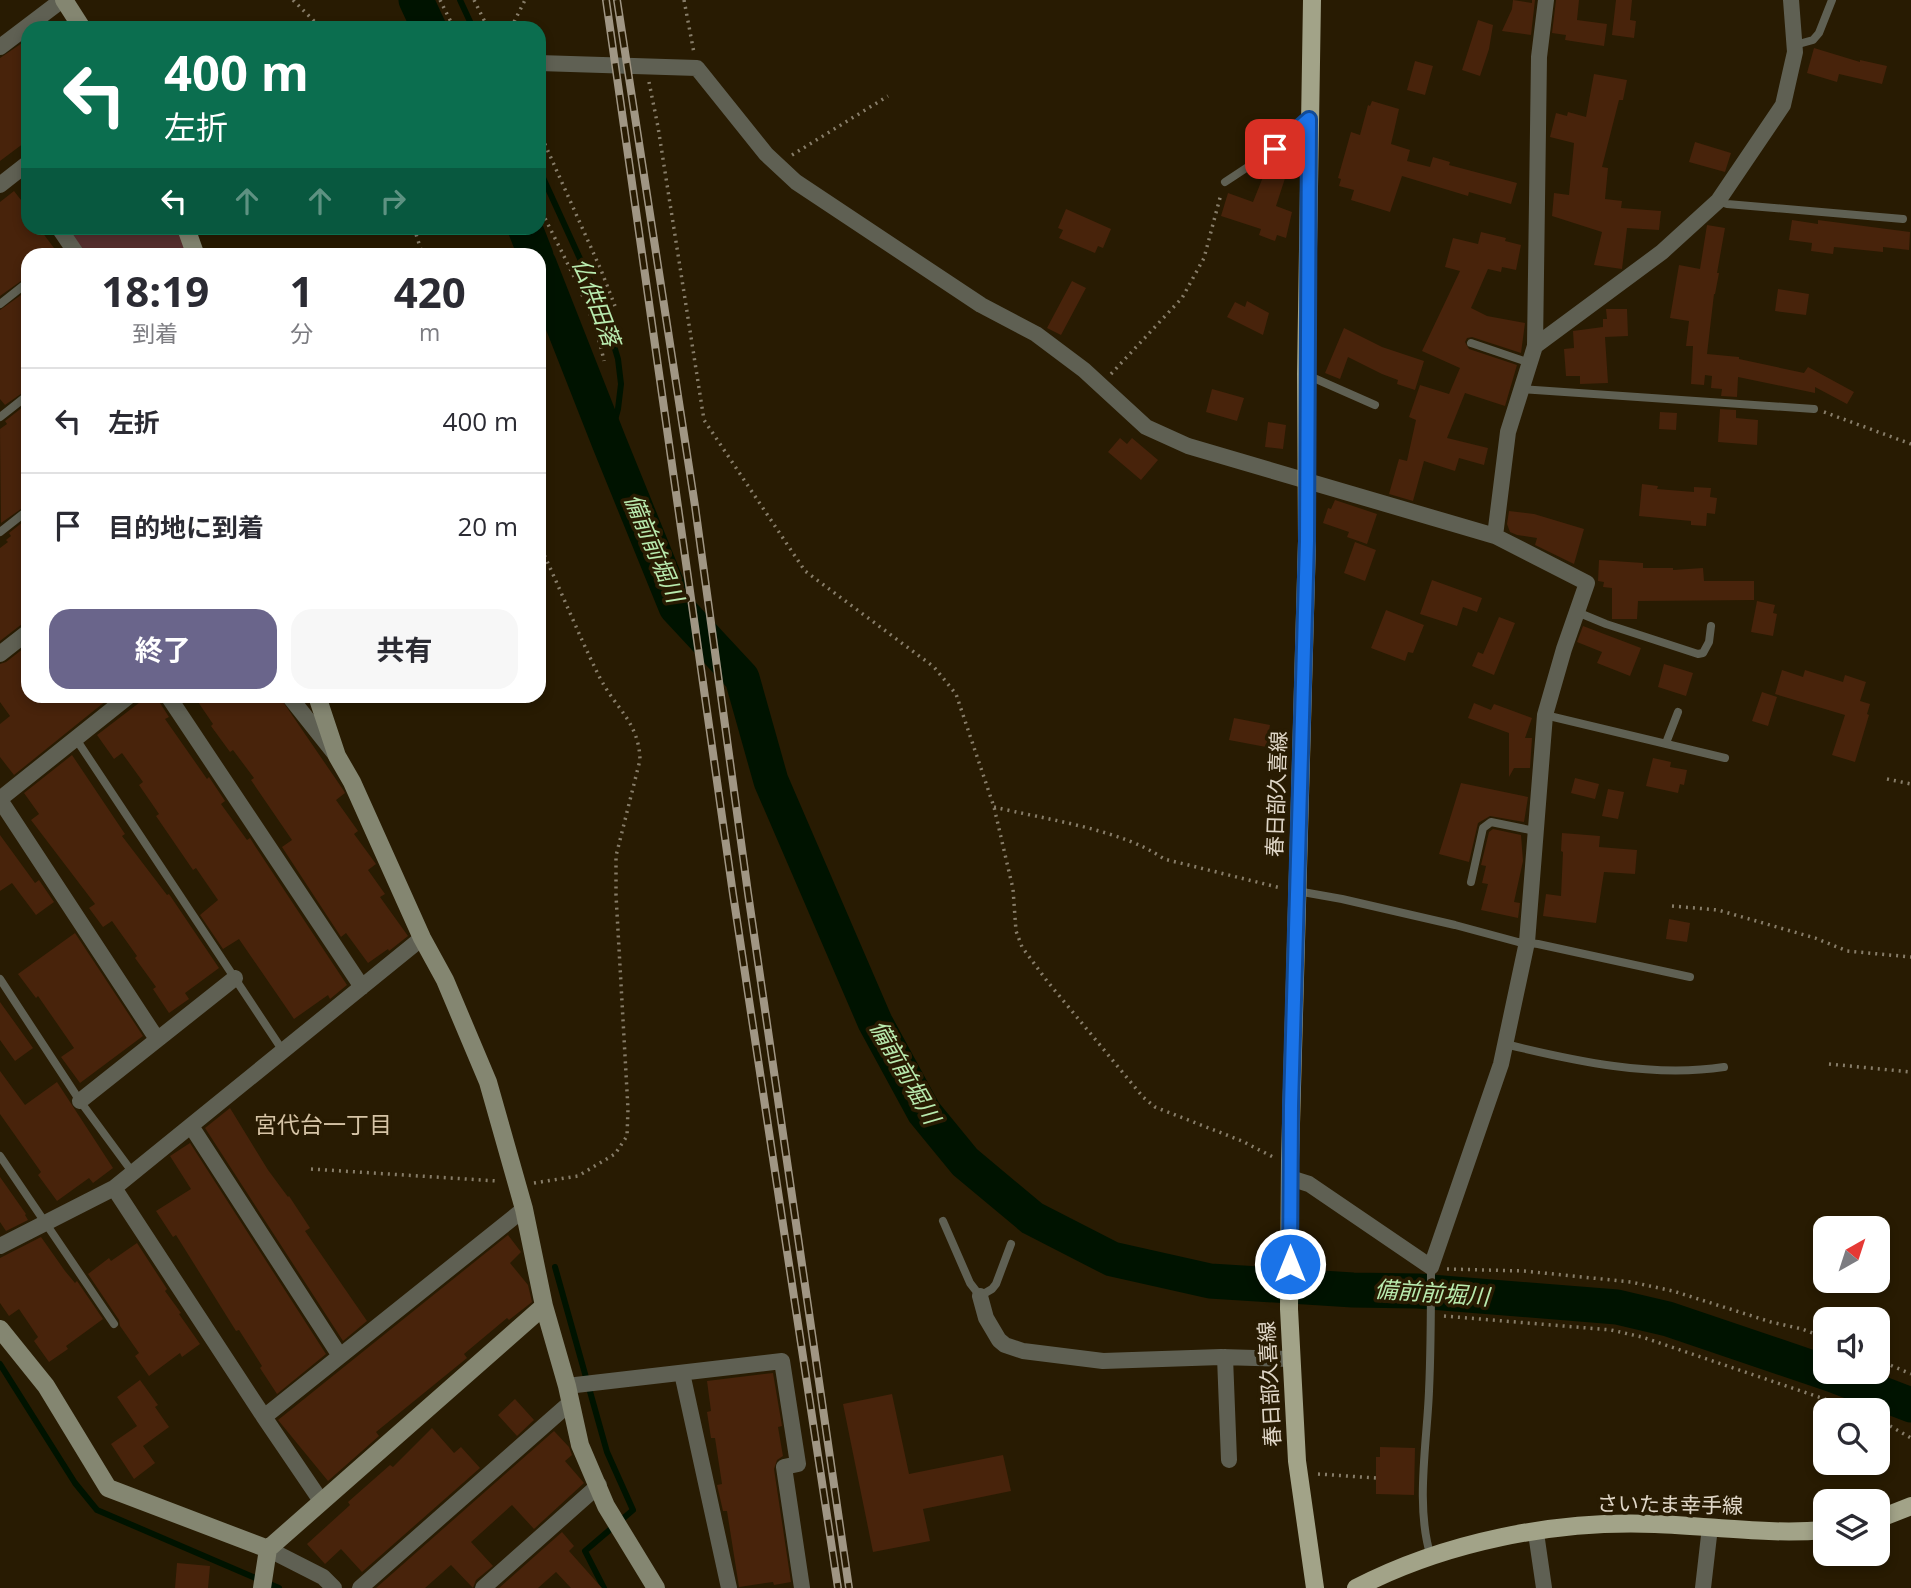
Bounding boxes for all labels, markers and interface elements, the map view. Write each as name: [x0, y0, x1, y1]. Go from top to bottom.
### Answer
text: 400 m: [164, 39, 309, 105]
icon: left: [49, 49, 140, 140]
text: 左折: [164, 105, 228, 148]
pin: [1245, 119, 1305, 179]
icon: arrive: [1256, 130, 1294, 168]
icon: left: [155, 182, 193, 220]
icon: ahead: [228, 182, 266, 220]
icon: ahead: [301, 182, 339, 220]
icon: right: [374, 182, 412, 220]
water label: 仏供田落: [566, 253, 630, 354]
text: 18:19: [101, 262, 209, 319]
text: 1: [289, 262, 314, 319]
text: 420: [394, 263, 466, 320]
text: m: [419, 316, 440, 348]
text: 到着: [132, 317, 178, 349]
text: 分: [290, 317, 313, 349]
icon: left: [49, 402, 87, 440]
text: 400 m: [443, 403, 518, 439]
text: 左折: [108, 404, 160, 440]
water label: 備前前堀川: [618, 488, 693, 610]
icon: arrive: [49, 507, 87, 545]
text: 20 m: [457, 508, 518, 544]
text: 目的地に到着: [108, 509, 264, 545]
button: 終了: [49, 609, 277, 689]
button: 共有: [291, 609, 518, 689]
street label: 春日部久喜線: [1260, 731, 1292, 857]
water label: 備前前堀川: [863, 1014, 950, 1132]
district label: 宮代台一丁目: [254, 1108, 392, 1140]
north arrow: [1813, 1216, 1890, 1293]
map controls: [1813, 1216, 1890, 1566]
position arrow: [1253, 1227, 1327, 1301]
water label: 備前前堀川: [1374, 1272, 1494, 1312]
button: sound: [1813, 1307, 1890, 1384]
street label: 春日部久喜線: [1252, 1320, 1286, 1448]
button: search: [1813, 1398, 1890, 1475]
street label: さいたま幸手線: [1597, 1489, 1743, 1519]
button: layers: [1813, 1489, 1890, 1566]

